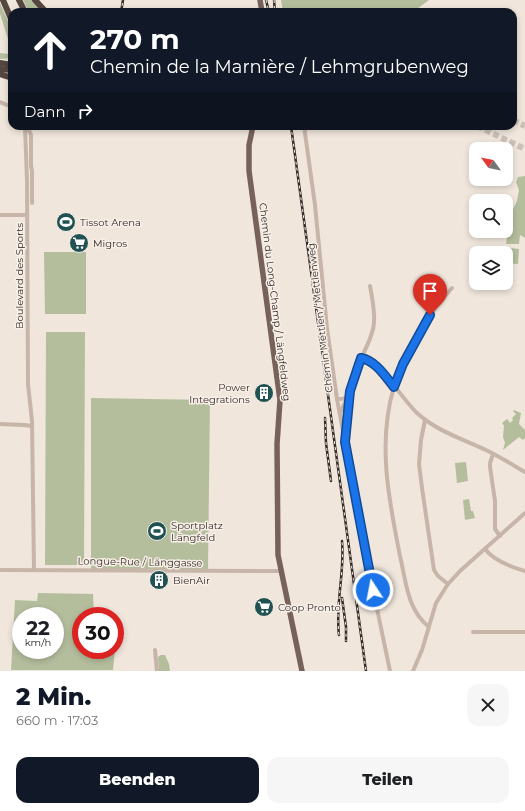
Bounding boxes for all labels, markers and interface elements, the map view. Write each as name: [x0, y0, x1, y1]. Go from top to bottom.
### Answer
text: 270 m: [90, 22, 180, 56]
icon: ahead: [24, 24, 76, 76]
text: Chemin de la Marnière / Lehmgrubenweg: [90, 56, 469, 78]
icon: right: [74, 100, 96, 122]
text: Dann: [24, 102, 66, 121]
north arrow: [469, 142, 513, 186]
map controls: [469, 142, 513, 290]
button: search: [469, 194, 513, 238]
street label: Chemin du Long-Champ / Längfeldweg: [256, 202, 294, 402]
sports icon: Tissot Arena: [55, 211, 77, 233]
place label: Tissot Arena: [80, 216, 141, 229]
street label: Boulevard des Sports: [13, 223, 26, 329]
supermarket icon: Migros: [68, 232, 90, 254]
place label: Migros: [93, 237, 127, 250]
street label: Chemin Mettlen / Mettlenweg: [304, 242, 336, 394]
button: layers: [469, 246, 513, 290]
pin: [413, 274, 447, 315]
icon: arrive: [419, 280, 441, 302]
place label: Power Integrations: [189, 381, 250, 406]
building icon: Power Integrations: [253, 382, 275, 404]
place label: Sportplatz Längfeld: [171, 519, 223, 544]
sports icon: Sportplatz Längfeld: [146, 520, 168, 542]
street label: Longue-Rue / Länggasse: [77, 554, 203, 570]
building icon: BienAir: [148, 569, 170, 591]
position arrow: [352, 569, 394, 611]
place label: BienAir: [173, 574, 210, 587]
supermarket icon: Coop Pronto: [253, 596, 275, 618]
place label: Coop Pronto: [278, 601, 341, 614]
speed limit sign: 30: [72, 607, 124, 659]
text: 22: [26, 616, 50, 640]
text: km/h: [25, 636, 51, 649]
text: 2 Min.: [16, 682, 91, 711]
button: close: [467, 684, 509, 726]
text: 660 m · 17:03: [16, 712, 98, 728]
button: Beenden: [16, 757, 259, 803]
button: Teilen: [267, 757, 509, 803]

